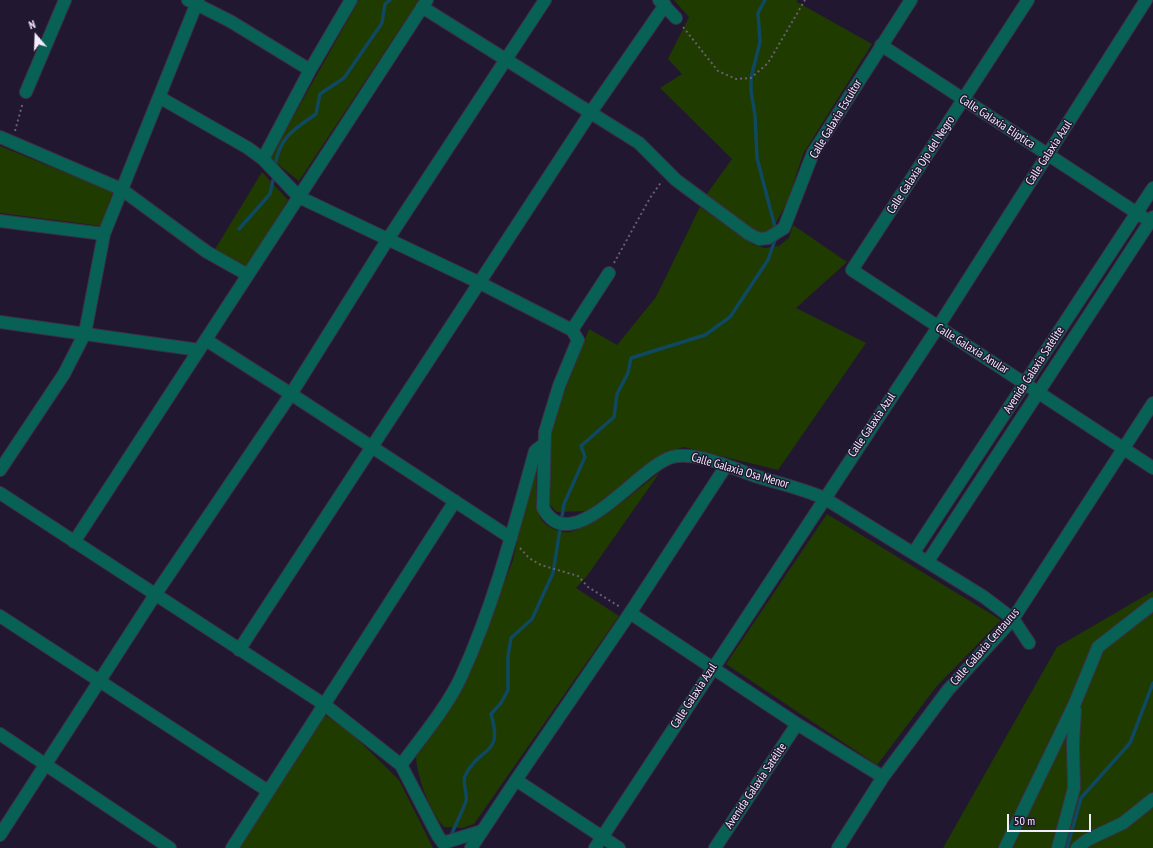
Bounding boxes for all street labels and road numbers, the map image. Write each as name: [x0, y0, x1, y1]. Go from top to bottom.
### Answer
street label: Calle Galaxia Escultor: [807, 77, 865, 161]
street label: Calle Galaxia Elíptica: [957, 92, 1037, 152]
street label: Calle Galaxia Ojo del Negro: [884, 113, 958, 217]
street label: Calle Galaxia Azul: [1023, 118, 1075, 188]
street label: Calle Galaxia Anular: [933, 321, 1011, 377]
street label: Avenida Galaxia Satélite: [1001, 324, 1067, 416]
street label: Calle Galaxia Azul: [845, 390, 899, 460]
street label: Calle Galaxia Osa Menor: [690, 450, 790, 492]
street label: Calle Galaxia Centaurus: [948, 605, 1022, 689]
street label: Calle Galaxia Azul: [668, 661, 720, 731]
street label: Avenida Galaxia Satélite: [722, 740, 790, 832]

